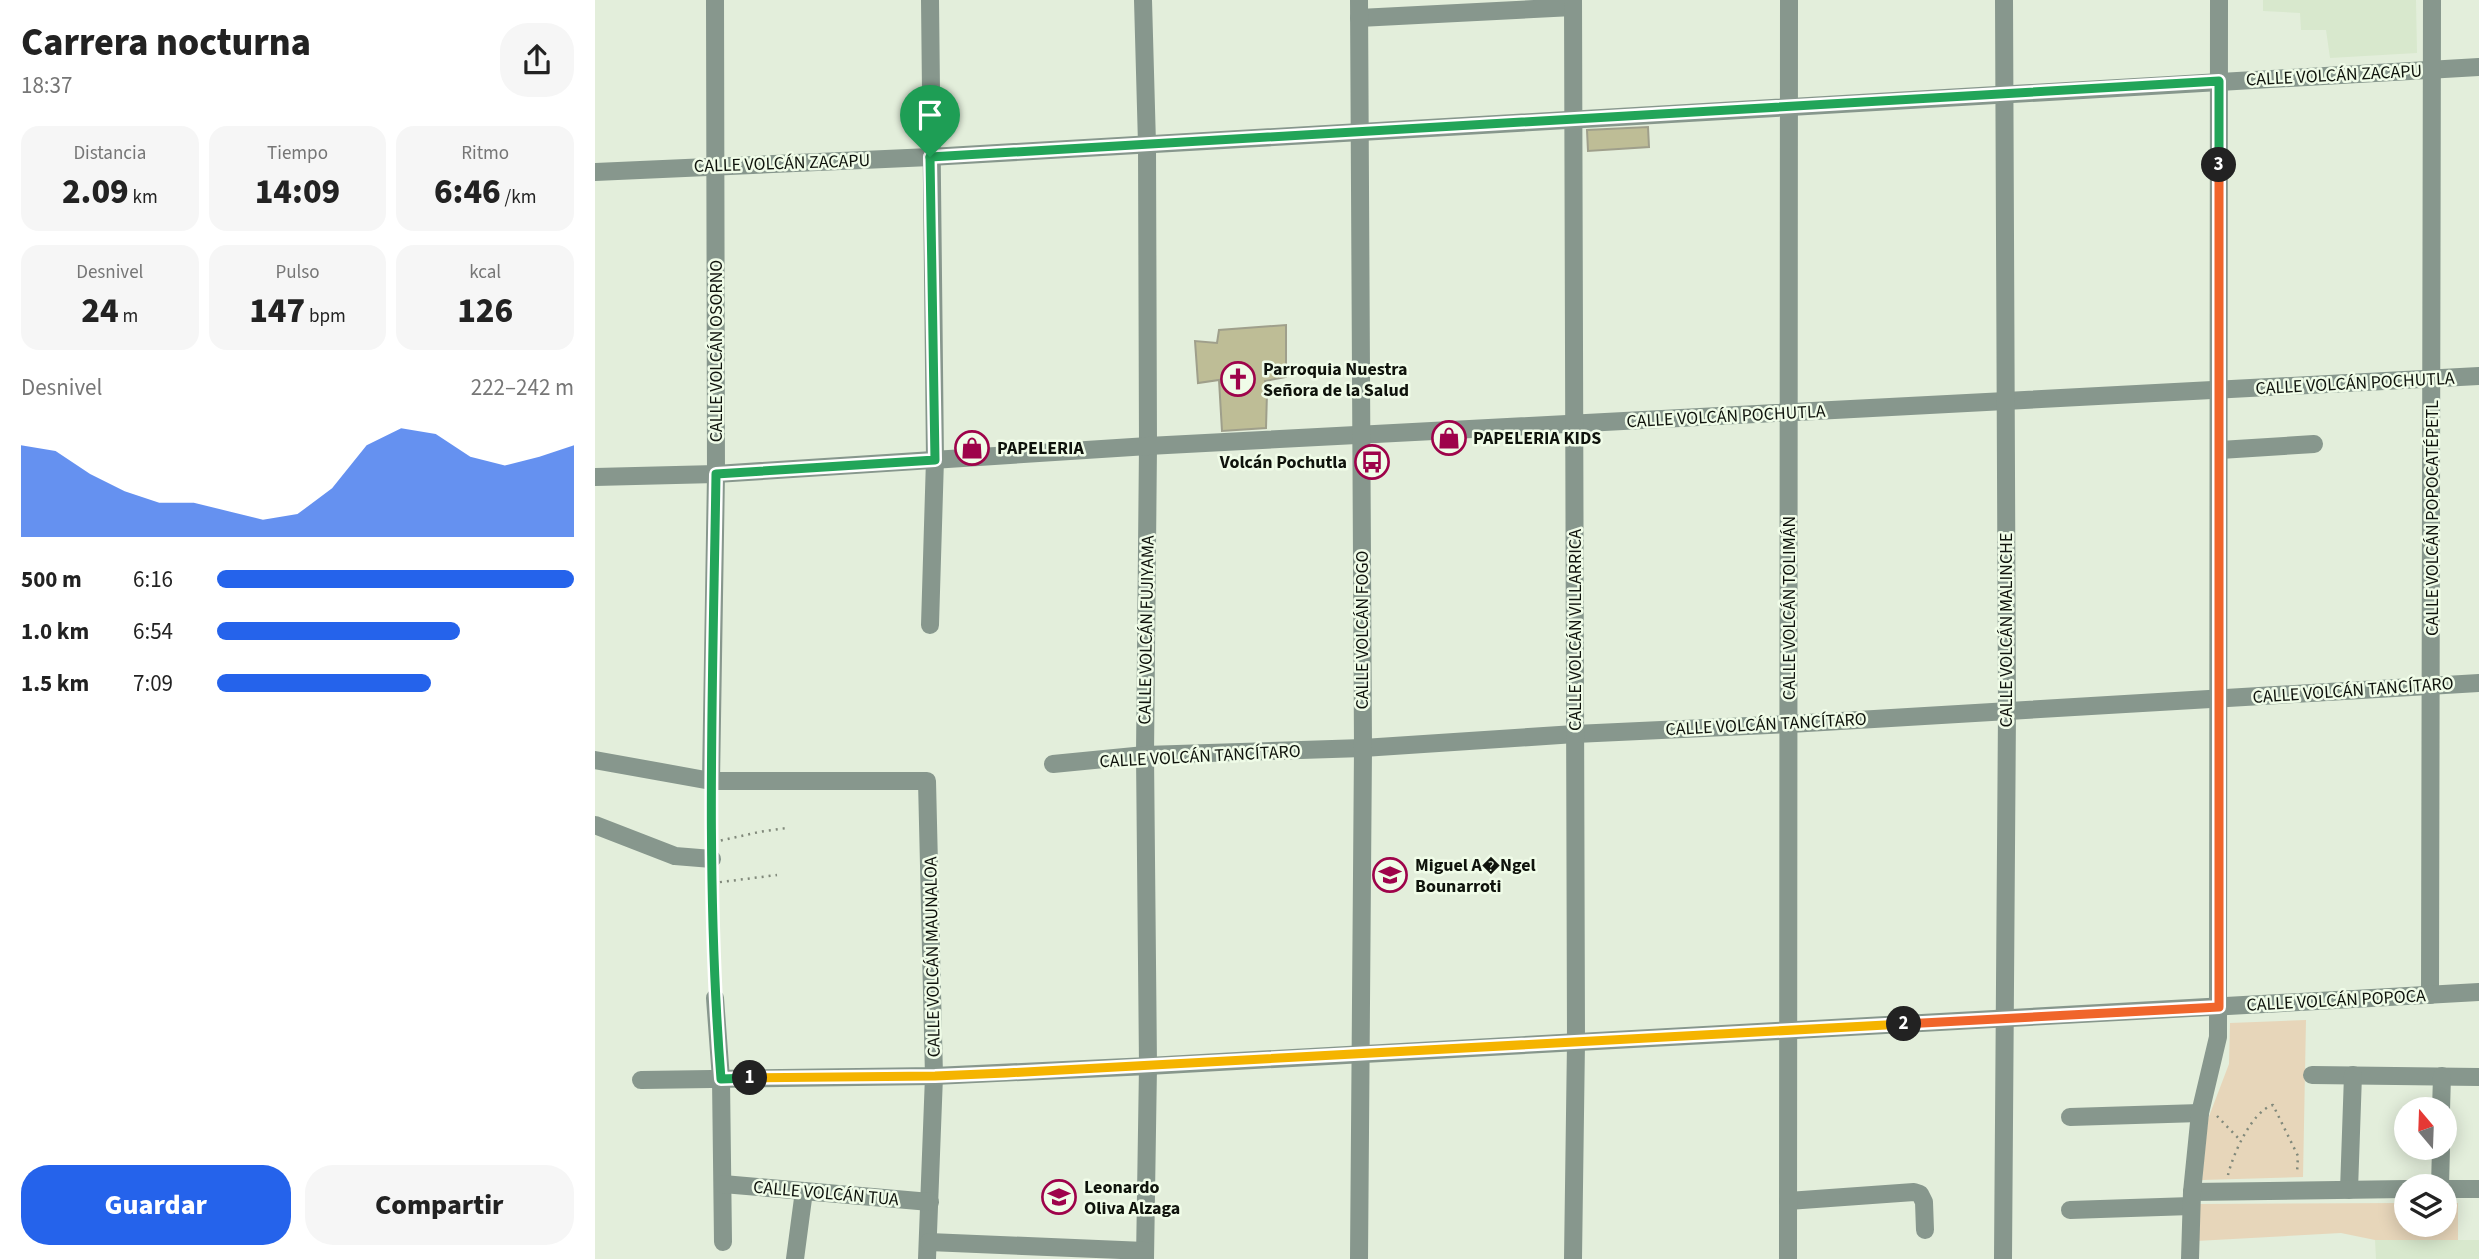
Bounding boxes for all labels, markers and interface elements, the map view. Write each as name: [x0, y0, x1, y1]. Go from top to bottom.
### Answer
text: Carrera nocturna: [21, 16, 311, 70]
button: share: [500, 23, 574, 97]
street label: CALLE VOLCÁN ZACAPU: [2245, 58, 2423, 93]
text: 18:37: [21, 69, 72, 102]
pin: [900, 85, 960, 157]
icon: arrive: [911, 96, 949, 134]
text: Distancia: [73, 140, 146, 167]
text: Tiempo: [267, 140, 328, 167]
text: Ritmo: [461, 140, 509, 167]
street label: CALLE VOLCÁN ZACAPU: [693, 148, 871, 179]
pin: 3: [2201, 148, 2237, 182]
text: 3: [2213, 151, 2224, 178]
text: 2.09: [62, 167, 129, 217]
text: 14:09: [255, 167, 340, 217]
text: 6:46: [434, 167, 501, 217]
text: km: [129, 184, 158, 211]
text: /km: [501, 184, 536, 211]
text: Desnivel: [76, 259, 143, 286]
text: Pulso: [275, 259, 320, 286]
text: kcal: [469, 259, 501, 286]
street label: CALLE VOLCÁN OSORNO: [704, 260, 729, 442]
text: 24: [81, 286, 119, 336]
text: 147: [249, 286, 305, 336]
text: 126: [457, 286, 513, 336]
text: m: [119, 303, 138, 330]
text: bpm: [305, 303, 346, 330]
place label: Parroquia Nuestra Señora de la Salud: [1263, 357, 1409, 403]
church icon: Parroquia Nuestra Señora de la Salud: [1219, 360, 1257, 398]
street label: CALLE VOLCÁN POCHUTLA: [2255, 366, 2455, 401]
text: Desnivel: [21, 371, 102, 404]
text: 222–242 m: [471, 371, 574, 404]
street label: CALLE VOLCÁN POCHUTLA: [1626, 399, 1826, 434]
street label: CALLE VOLCÁN POPOCATÉPETL: [2420, 400, 2445, 636]
shop icon: PAPELERIA KIDS: [1430, 419, 1468, 457]
place label: PAPELERIA KIDS: [1473, 426, 1601, 451]
shop icon: PAPELERIA: [953, 429, 991, 467]
place label: PAPELERIA: [997, 436, 1085, 461]
bus stop icon: Volcán Pochutla: [1353, 443, 1391, 481]
place label: Volcán Pochutla: [1219, 450, 1347, 475]
street label: CALLE VOLCÁN TOLIMÁN: [1777, 516, 1802, 700]
street label: CALLE VOLCÁN VILLARRICA: [1563, 529, 1588, 731]
street label: CALLE VOLCÁN MALINCHE: [1994, 533, 2019, 727]
street label: CALLE VOLCÁN FUJIYAMA: [1132, 535, 1161, 725]
street label: CALLE VOLCÁN FOGO: [1350, 550, 1375, 710]
text: 500 m: [21, 563, 82, 596]
text: 6:16: [133, 563, 173, 596]
text: 1.0 km: [21, 615, 89, 648]
text: 6:54: [133, 615, 173, 648]
text: 1.5 km: [21, 667, 89, 700]
text: 7:09: [133, 667, 173, 700]
street label: CALLE VOLCÁN TANCÍTARO: [2252, 671, 2454, 710]
street label: CALLE VOLCÁN TANCÍTARO: [1665, 707, 1867, 742]
street label: CALLE VOLCÁN TANCÍTARO: [1099, 739, 1301, 774]
place label: Miguel A�Ngel Bounarroti: [1415, 853, 1536, 899]
street label: CALLE VOLCÁN MAUNALOA: [918, 856, 947, 1058]
school or university icon: Miguel A�Ngel Bounarroti: [1371, 856, 1409, 894]
street label: CALLE VOLCÁN POPOCA: [2246, 983, 2427, 1018]
pin: 2: [1887, 1006, 1921, 1042]
text: 2: [1898, 1010, 1909, 1037]
pin: 1: [733, 1060, 767, 1096]
text: 1: [744, 1064, 755, 1091]
north arrow: [2394, 1097, 2457, 1160]
map controls: [2394, 1097, 2457, 1237]
button: Guardar: [21, 1165, 291, 1245]
button: Compartir: [305, 1165, 574, 1245]
button: layers: [2394, 1174, 2457, 1237]
street label: CALLE VOLCÁN TUA: [752, 1175, 900, 1212]
place label: Leonardo Oliva Alzaga: [1084, 1175, 1180, 1221]
school or university icon: Leonardo Oliva Alzaga: [1040, 1178, 1078, 1216]

